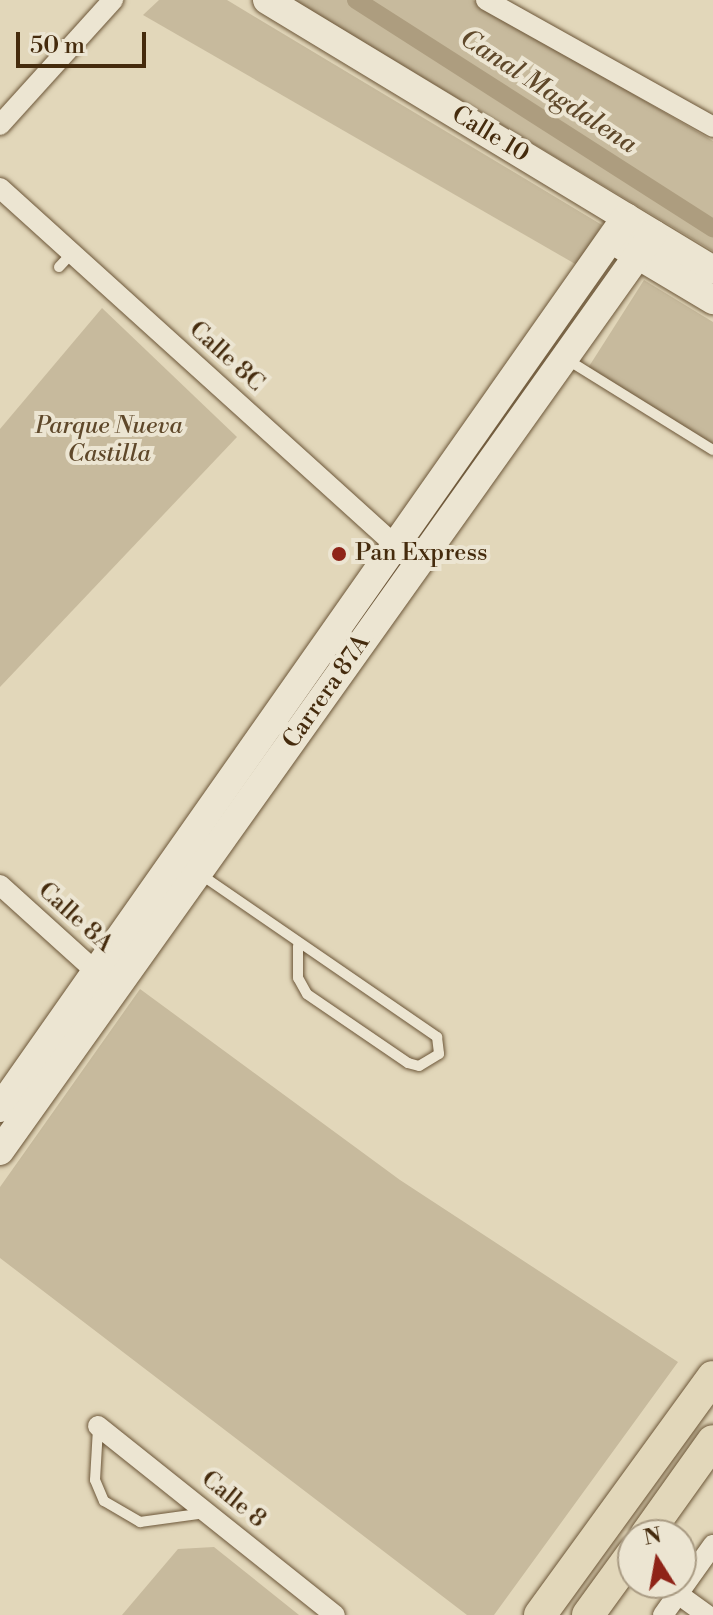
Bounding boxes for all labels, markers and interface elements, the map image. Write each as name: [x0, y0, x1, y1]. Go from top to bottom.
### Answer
scale bar: [20, 16, 150, 66]
water label: Canal Magdalena: [454, 23, 642, 161]
text: 50 m: [30, 31, 85, 61]
street label: Calle 10: [446, 101, 534, 169]
street label: Calle 8C: [183, 316, 269, 398]
park label: Parque Nueva Castilla: [35, 413, 183, 469]
place label: Pan Express: [355, 540, 487, 568]
marker: Pan Express: [330, 545, 348, 563]
street label: Carrera 87A: [277, 630, 377, 754]
street label: Calle 8A: [32, 877, 118, 959]
street label: Calle 8: [195, 1465, 271, 1535]
north arrow: [617, 1519, 697, 1599]
text: N: [642, 1522, 664, 1552]

